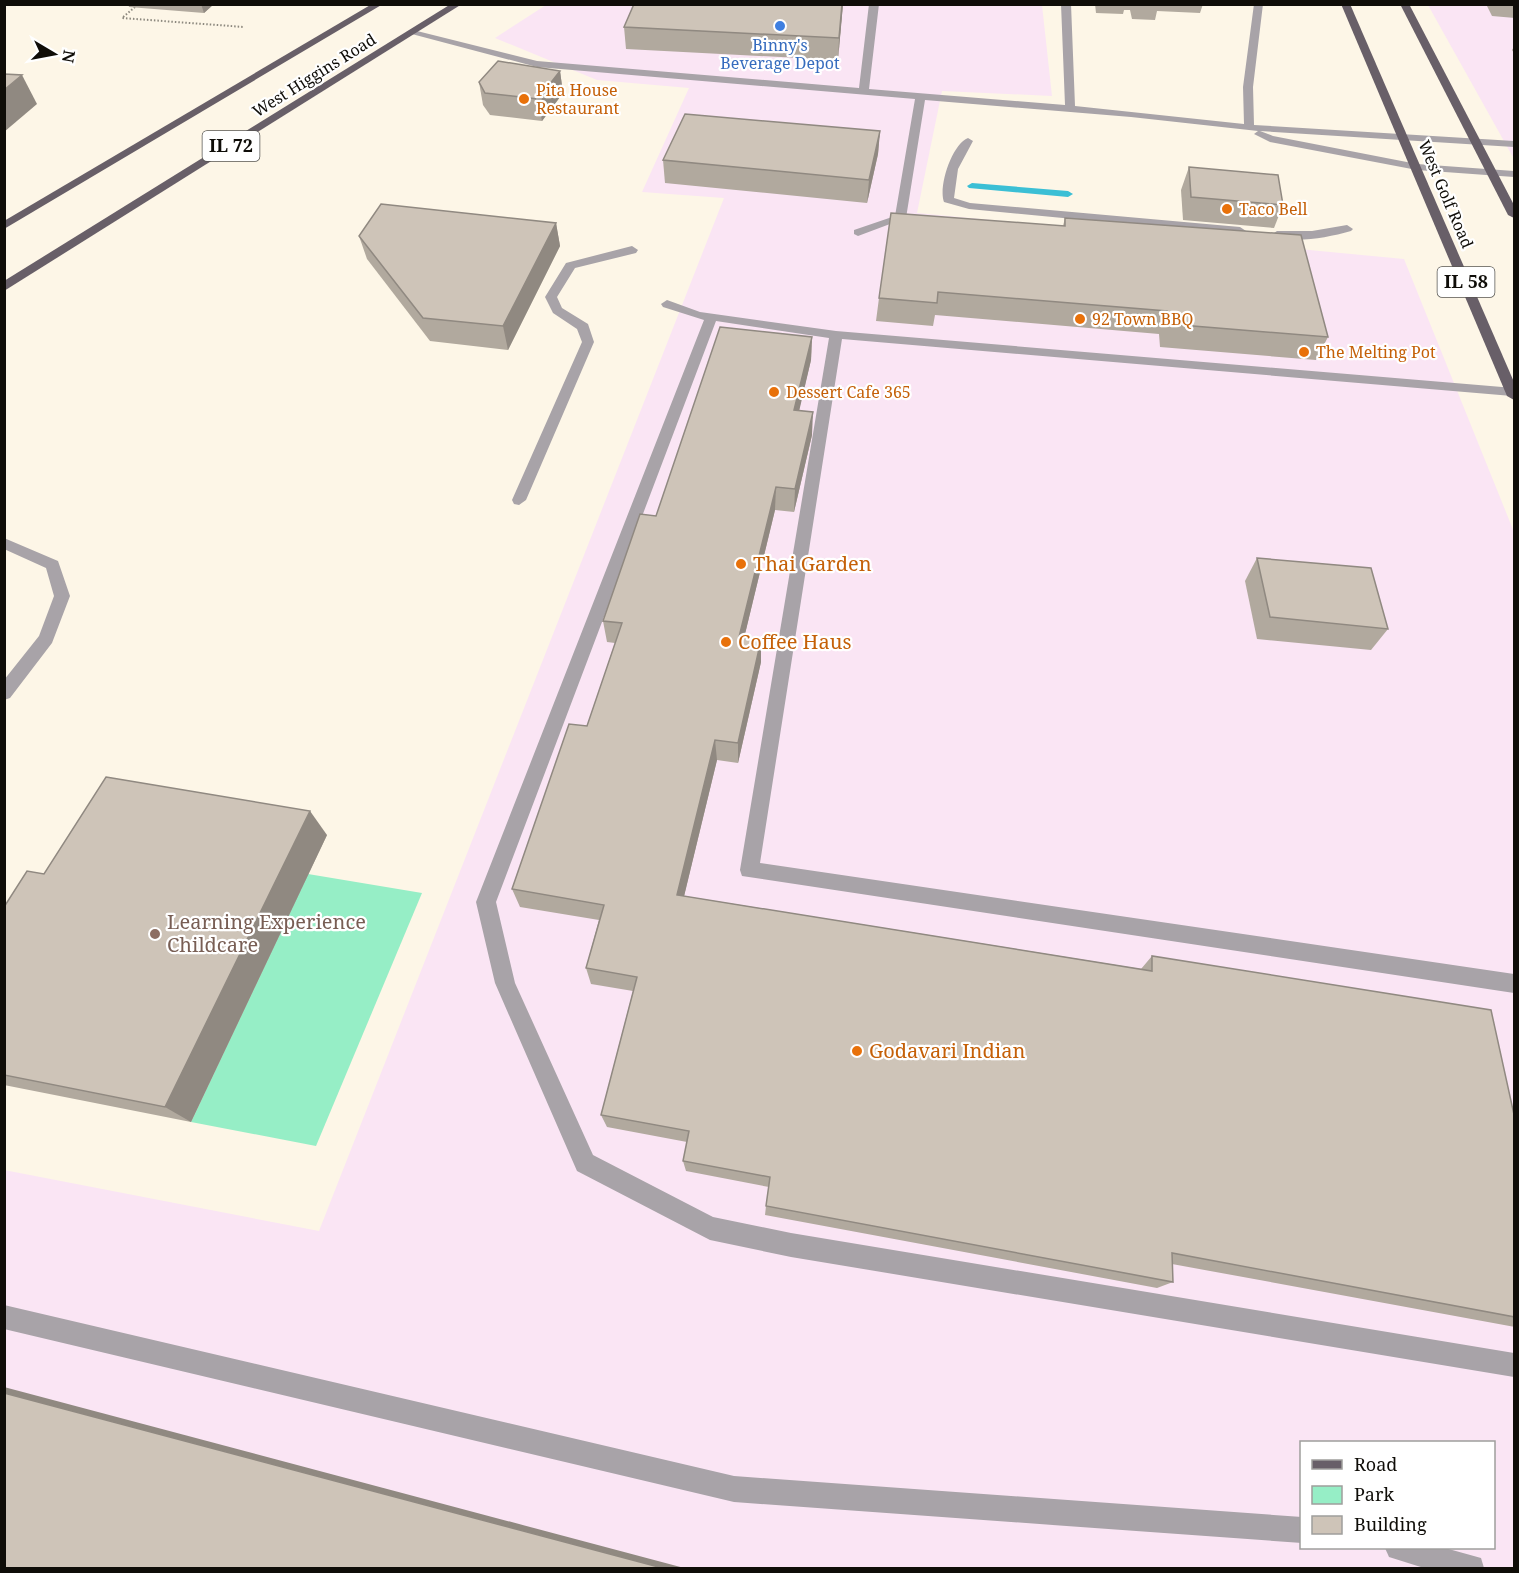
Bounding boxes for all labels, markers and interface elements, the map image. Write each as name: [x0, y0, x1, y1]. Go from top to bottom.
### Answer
marker: Binny's Beverage Depot: [773, 19, 787, 33]
north arrow: [24, 24, 84, 84]
street label: West Higgins Road: [248, 28, 380, 122]
place label: Binny's Beverage Depot: [720, 34, 840, 74]
text: N: [57, 48, 81, 65]
place label: Pita House Restaurant: [536, 79, 620, 119]
marker: Pita House Restaurant: [517, 92, 531, 106]
road number: IL 72: [202, 131, 260, 161]
street label: West Golf Road: [1413, 136, 1479, 252]
place label: Taco Bell: [1239, 198, 1308, 220]
marker: Taco Bell: [1220, 202, 1234, 216]
road number: IL 58: [1438, 267, 1494, 297]
place label: 92 Town BBQ: [1092, 308, 1193, 330]
marker: 92 Town BBQ: [1073, 312, 1087, 326]
place label: The Melting Pot: [1316, 341, 1436, 363]
marker: The Melting Pot: [1297, 345, 1311, 359]
place label: Dessert Cafe 365: [786, 381, 911, 403]
marker: Dessert Cafe 365: [767, 385, 781, 399]
place label: Thai Garden: [753, 550, 872, 577]
marker: Thai Garden: [734, 557, 748, 571]
place label: Coffee Haus: [738, 628, 851, 655]
marker: Coffee Haus: [719, 635, 733, 649]
place label: Learning Experience Childcare: [167, 908, 366, 958]
marker: Learning Experience Childcare: [148, 927, 162, 941]
place label: Godavari Indian: [869, 1037, 1025, 1064]
marker: Godavari Indian: [850, 1044, 864, 1058]
legend: [1300, 1441, 1495, 1549]
text: Road: [1354, 1452, 1397, 1476]
text: Park: [1354, 1482, 1394, 1506]
text: Building: [1354, 1512, 1427, 1536]

